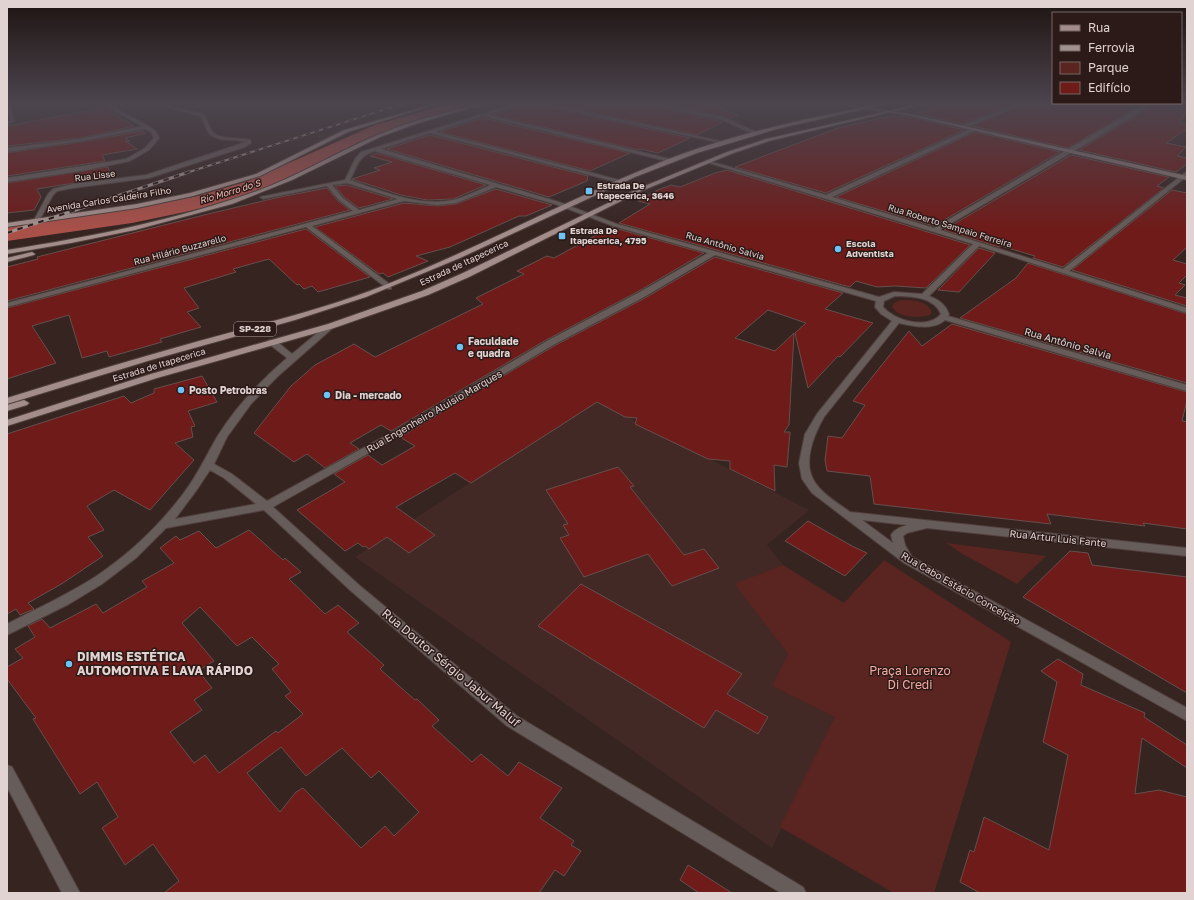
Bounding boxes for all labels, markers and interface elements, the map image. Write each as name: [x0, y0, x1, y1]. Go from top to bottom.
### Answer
legend: [1052, 12, 1182, 104]
text: Rua: [1088, 20, 1110, 35]
text: Ferrovia: [1088, 40, 1135, 55]
text: Parque: [1088, 60, 1129, 75]
text: Edifício: [1088, 80, 1130, 95]
street label: Rua Lisse: [74, 168, 116, 183]
water label: Rio Morro do S: [198, 177, 263, 206]
place label: Estrada De Itapecerica, 3646: [597, 180, 675, 201]
street label: Avenida Carlos Caldeira Filho: [46, 184, 172, 215]
marker: Estrada De Itapecerica, 3646: [584, 186, 594, 196]
street label: Rua Roberto Sampaio Ferreira: [887, 201, 1013, 250]
place label: Estrada De Itapecerica, 4795: [570, 225, 647, 246]
street label: Rua Antônio Salvia: [685, 229, 766, 262]
marker: Estrada De Itapecerica, 4795: [557, 231, 567, 241]
street label: Rua Hilário Buzzarello: [133, 232, 227, 267]
street label: Estrada de Itapecerica: [418, 237, 510, 288]
place label: Escola Adventista: [846, 238, 894, 259]
marker: Escola Adventista: [833, 244, 843, 254]
road number: SP-228: [234, 322, 276, 336]
street label: Rua Antônio Salvia: [1023, 325, 1113, 361]
place label: Faculdade e quadra: [468, 335, 519, 359]
marker: Faculdade e quadra: [455, 342, 465, 352]
street label: Estrada de Itapecerica: [111, 345, 207, 384]
street label: Rua Engenheiro Aluisio Marques: [364, 367, 504, 455]
place label: Posto Petrobras: [189, 384, 268, 396]
marker: Posto Petrobras: [176, 385, 186, 395]
place label: Dia - mercado: [335, 389, 402, 401]
marker: Dia - mercado: [322, 390, 332, 400]
street label: Rua Artur Luis Fante: [1009, 527, 1107, 549]
street label: Rua Cabo Estácio Conceição: [899, 549, 1023, 627]
street label: Rua Doutor Sérgio Jabur Maluf: [379, 605, 524, 730]
place label: DIMMIS ESTÉTICA AUTOMOTIVA E LAVA RÁPIDO: [77, 649, 253, 678]
marker: DIMMIS ESTÉTICA AUTOMOTIVA E LAVA RÁPIDO: [64, 659, 74, 669]
park label: Praça Lorenzo Di Credi: [869, 663, 951, 692]

